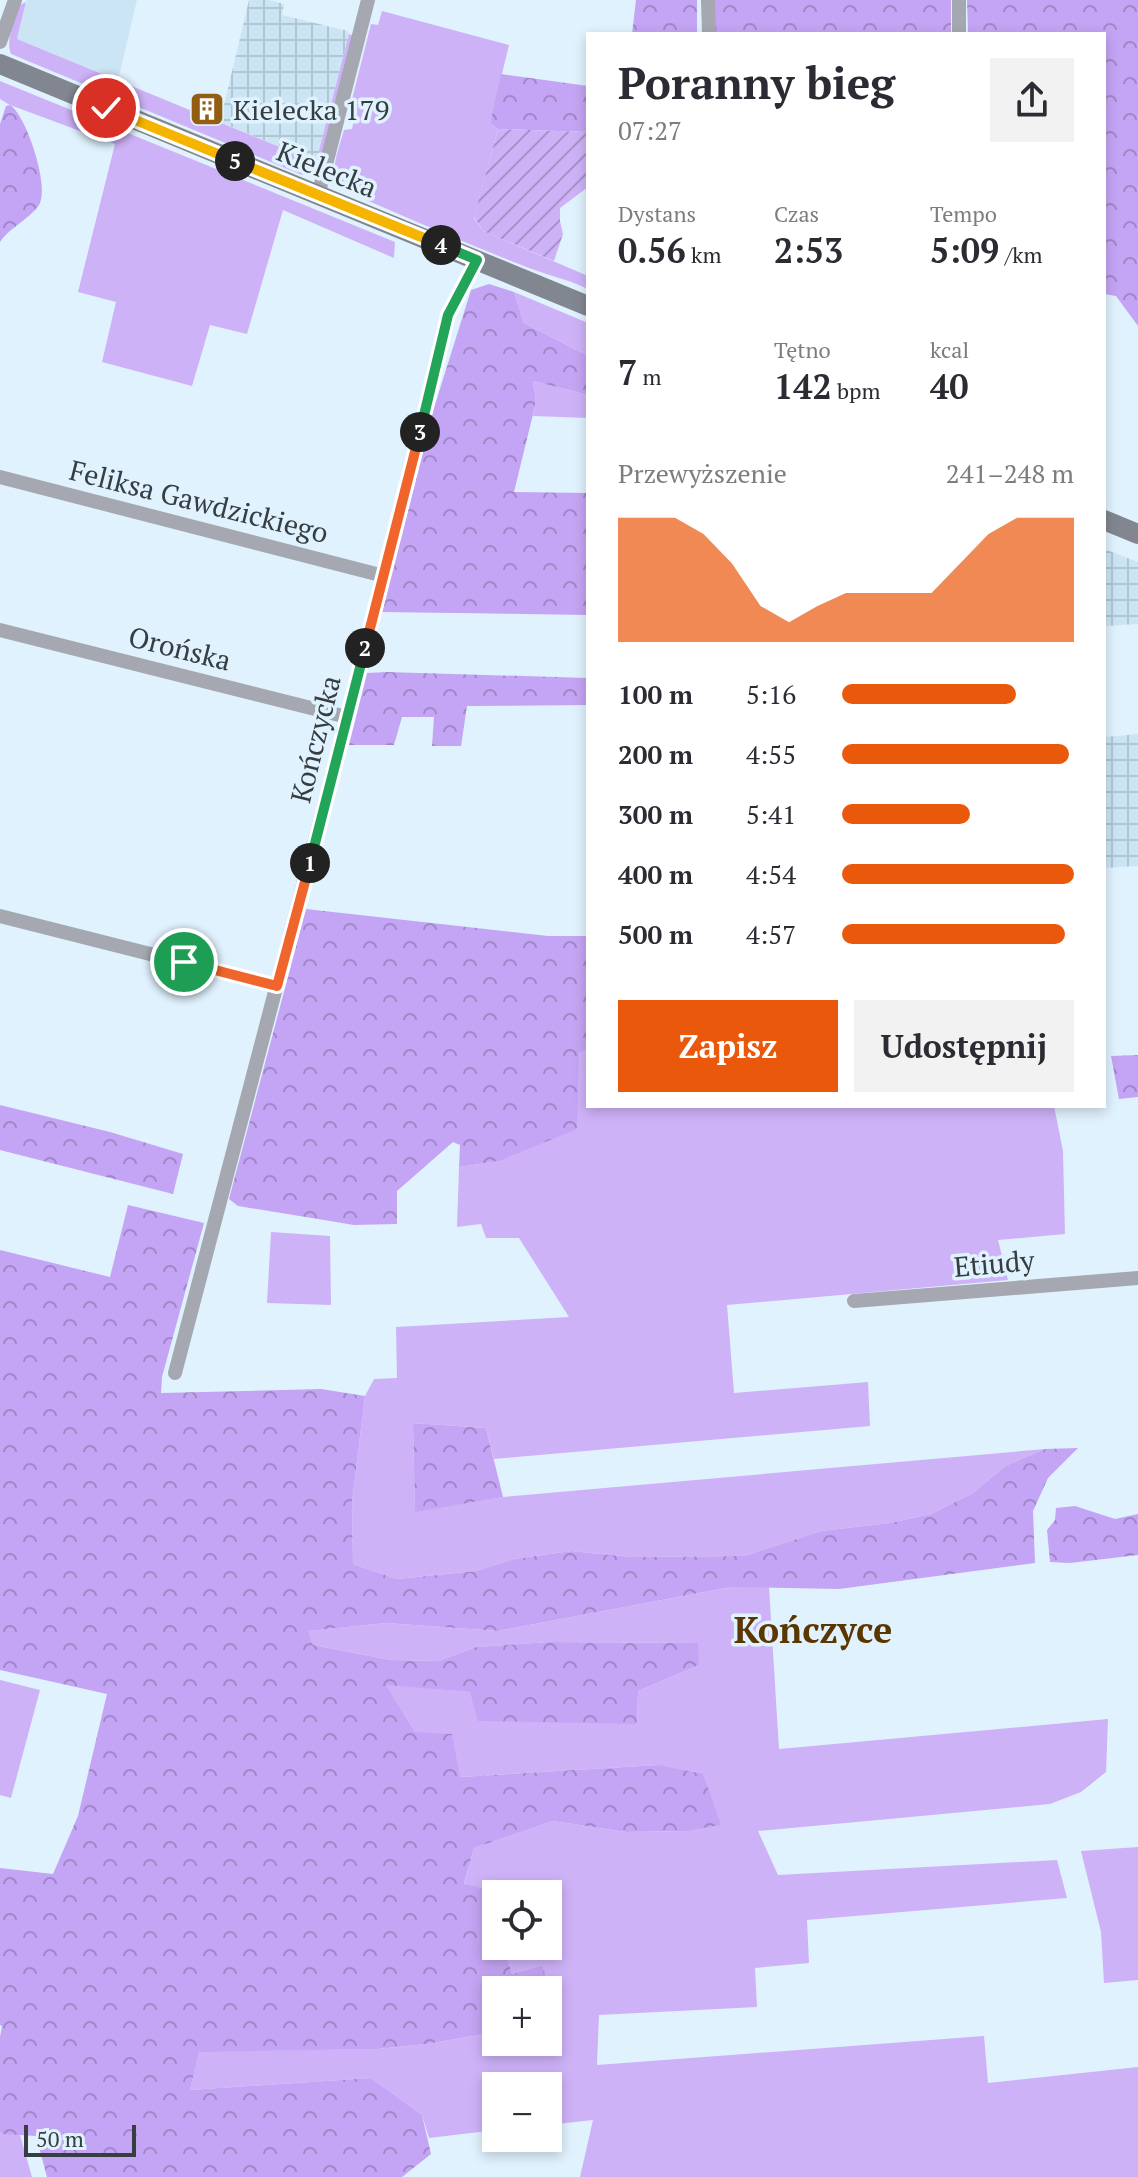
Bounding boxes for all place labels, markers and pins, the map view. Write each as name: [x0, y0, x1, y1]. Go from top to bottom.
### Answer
pin: [72, 74, 140, 142]
building icon: Kielecka 179: [188, 90, 226, 128]
place label: Kielecka 179: [233, 91, 389, 128]
pin: 5: [215, 141, 255, 181]
pin: 4: [421, 225, 461, 265]
pin: 3: [400, 412, 440, 452]
pin: 2: [345, 628, 385, 668]
pin: 1: [290, 843, 330, 883]
pin: [150, 928, 218, 996]

